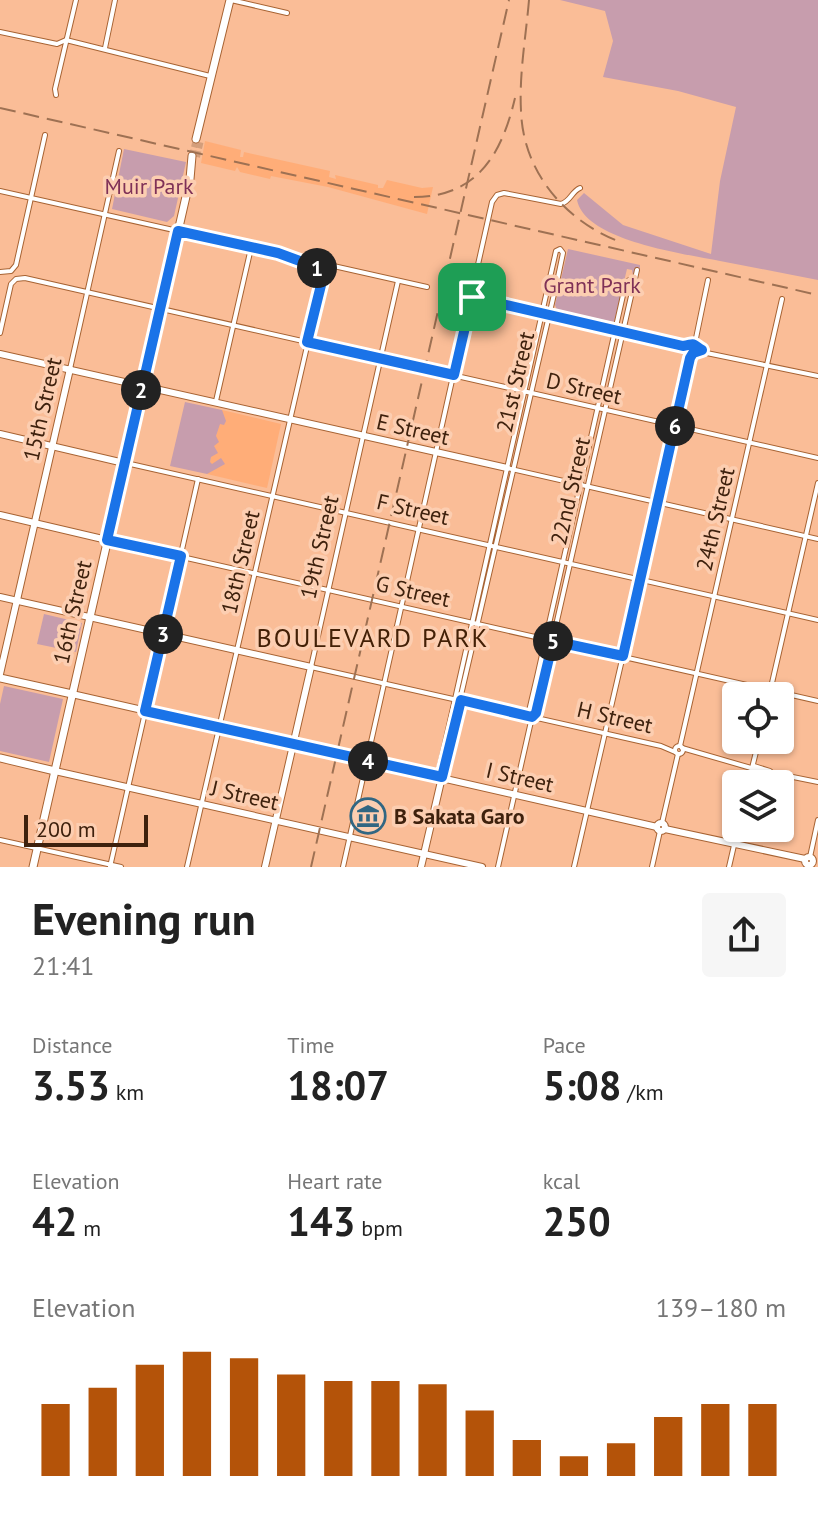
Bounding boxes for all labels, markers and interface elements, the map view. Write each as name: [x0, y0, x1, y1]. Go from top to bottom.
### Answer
park label: Muir Park: [105, 172, 194, 200]
pin: 1: [297, 248, 337, 288]
text: 1: [311, 254, 323, 282]
pin: [438, 263, 506, 331]
park label: Grant Park: [543, 271, 641, 299]
icon: arrive: [450, 275, 494, 319]
street label: 21st Street: [490, 328, 540, 435]
street label: 15th Street: [16, 354, 68, 464]
street label: D Street: [544, 366, 625, 410]
pin: 2: [121, 370, 161, 410]
text: 2: [135, 376, 147, 404]
pin: 6: [655, 406, 695, 446]
street label: E Street: [374, 407, 453, 451]
text: 6: [669, 412, 681, 440]
street label: 22nd Street: [544, 434, 596, 548]
street label: 24th Street: [689, 464, 741, 574]
street label: F Street: [374, 487, 452, 531]
street label: 19th Street: [293, 492, 345, 602]
street label: 18th Street: [214, 507, 266, 617]
street label: 16th Street: [46, 557, 98, 667]
street label: G Street: [373, 569, 453, 613]
pin: 3: [143, 614, 183, 654]
text: 3: [157, 620, 169, 648]
district label: BOULEVARD PARK: [257, 621, 489, 654]
pin: 5: [533, 621, 573, 661]
text: 5: [547, 627, 559, 655]
map controls: [722, 682, 794, 842]
button: locate: [722, 682, 794, 754]
street label: H Street: [574, 695, 656, 739]
pin: 4: [348, 741, 388, 781]
text: 4: [362, 747, 374, 775]
street label: I Street: [483, 756, 557, 798]
button: layers: [722, 770, 794, 842]
street label: J Street: [208, 773, 282, 816]
museum icon: B Sakata Garo: [349, 797, 387, 835]
place label: B Sakata Garo: [394, 802, 525, 830]
scale bar: [24, 811, 148, 847]
text: 200 m: [36, 815, 96, 843]
text: Evening run: [32, 890, 256, 947]
button: share: [702, 893, 786, 977]
text: 21:41: [32, 949, 94, 982]
text: Distance: [32, 1031, 113, 1059]
text: Time: [287, 1031, 334, 1059]
text: Pace: [543, 1031, 586, 1059]
text: 3.53: [32, 1059, 110, 1111]
text: 18:07: [287, 1059, 389, 1111]
text: 5:08: [543, 1059, 621, 1111]
text: km: [110, 1078, 144, 1106]
text: /km: [621, 1078, 664, 1106]
text: Elevation: [32, 1167, 120, 1195]
text: Heart rate: [287, 1167, 382, 1195]
text: kcal: [543, 1167, 580, 1195]
text: 42: [32, 1195, 77, 1247]
text: 143: [287, 1195, 355, 1247]
text: 250: [543, 1195, 611, 1247]
text: m: [77, 1214, 101, 1242]
text: bpm: [355, 1214, 403, 1242]
text: Elevation: [32, 1291, 136, 1324]
text: 139–180 m: [656, 1291, 786, 1324]

